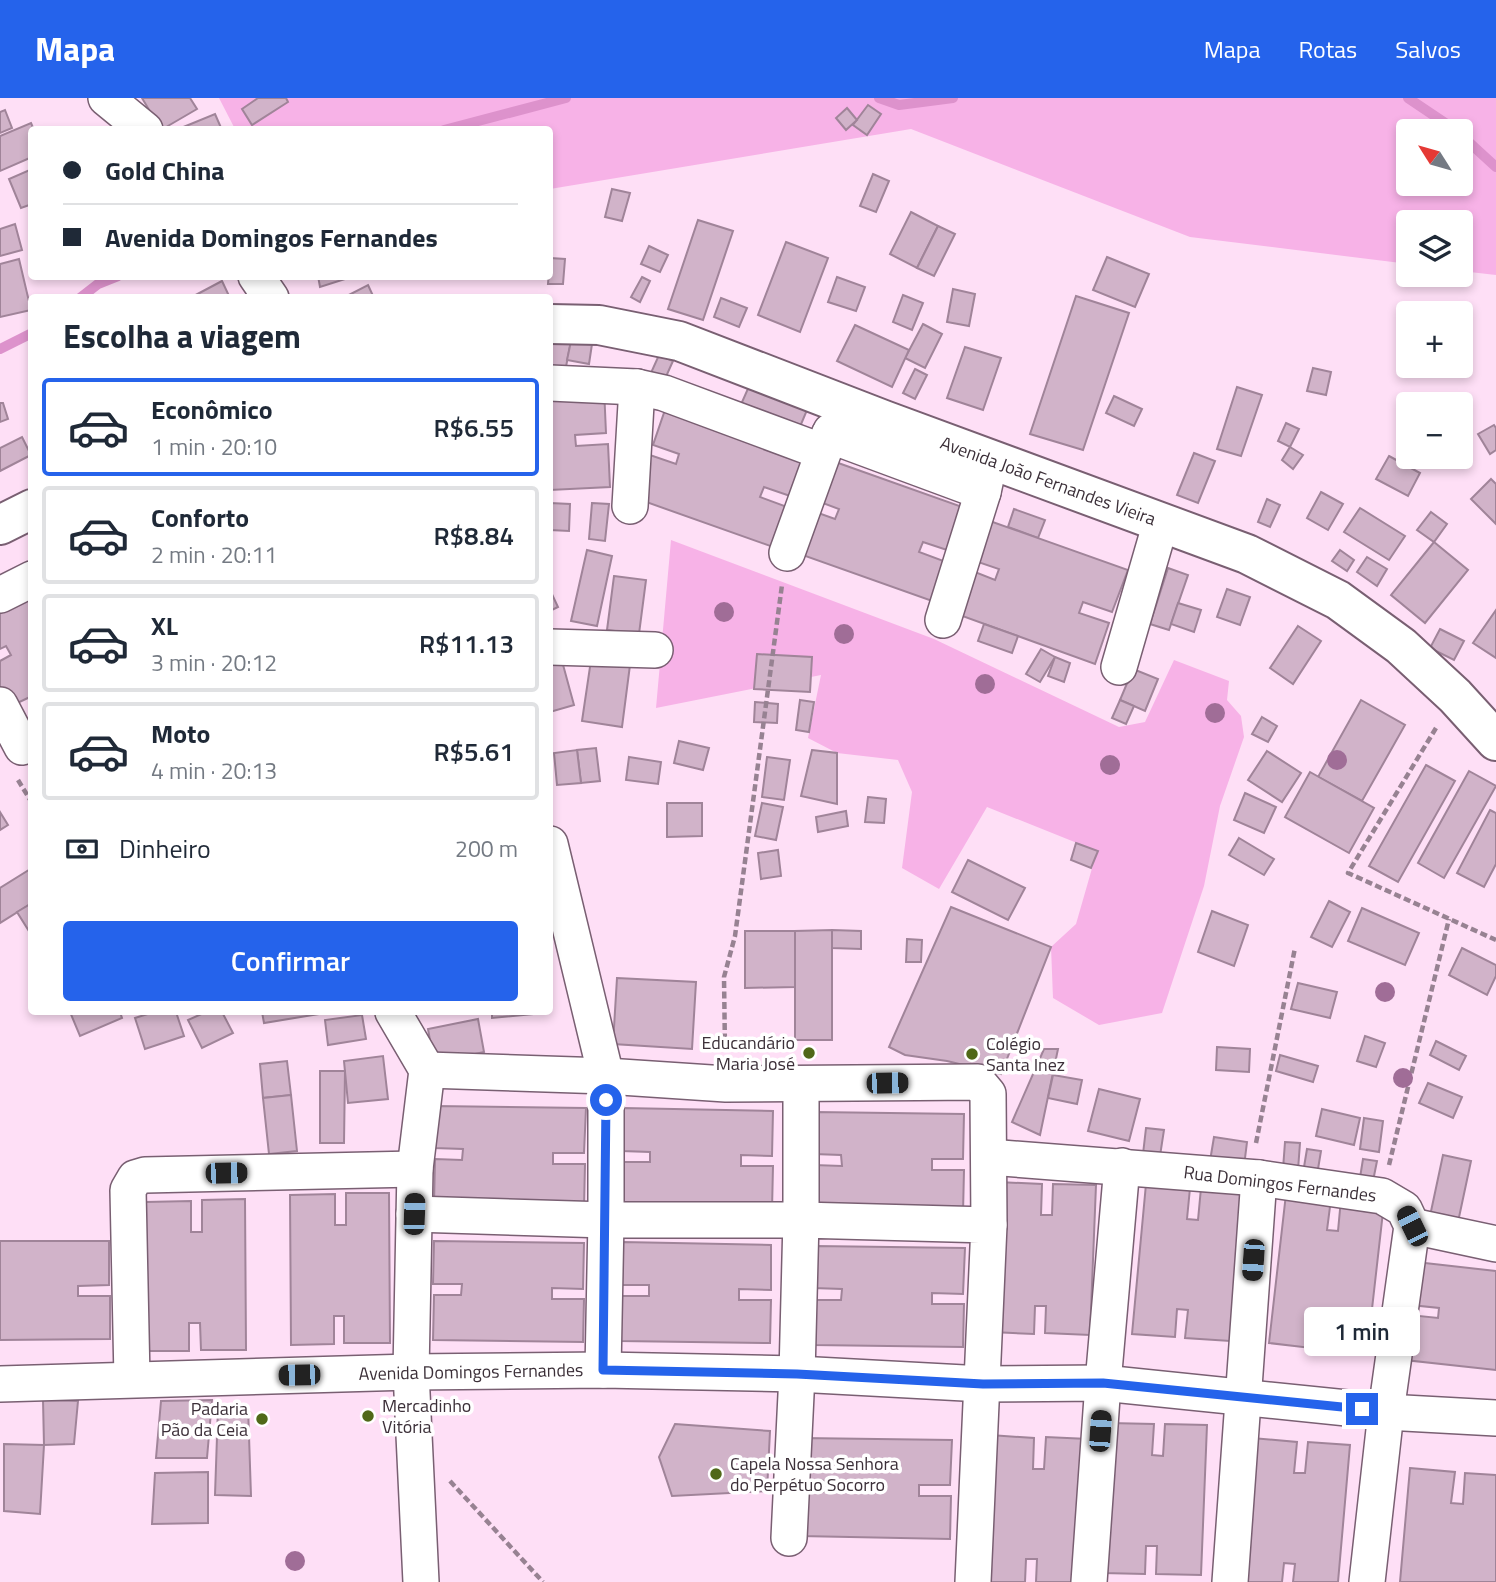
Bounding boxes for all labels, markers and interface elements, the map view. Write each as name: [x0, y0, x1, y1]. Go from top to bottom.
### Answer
text: Mapa: [35, 24, 115, 74]
text: Mapa: [1204, 31, 1260, 67]
text: Rotas: [1298, 31, 1357, 67]
text: Salvos: [1395, 31, 1461, 67]
north arrow: [1396, 119, 1474, 196]
map controls: [1396, 119, 1473, 469]
text: Gold China: [105, 151, 225, 190]
button: layers: [1396, 210, 1473, 287]
text: Avenida Domingos Fernandes: [105, 218, 438, 257]
button: +: [1396, 301, 1473, 378]
text: Escolha a viagem: [63, 312, 301, 360]
text: Econômico: [151, 390, 273, 429]
button: −: [1396, 392, 1473, 469]
icon: car: [67, 396, 130, 459]
text: R$6.55: [433, 408, 514, 447]
text: 1 min · 20:10: [151, 429, 277, 464]
street label: Avenida João Fernandes Vieira: [937, 429, 1160, 532]
text: Conforto: [151, 498, 249, 537]
icon: car: [67, 504, 130, 567]
text: R$8.84: [433, 516, 514, 555]
text: 2 min · 20:11: [151, 537, 277, 572]
text: XL: [151, 606, 178, 645]
icon: car: [67, 612, 130, 675]
text: R$11.13: [419, 624, 514, 663]
text: 3 min · 20:12: [151, 645, 277, 680]
text: Moto: [151, 714, 210, 753]
icon: car: [67, 720, 130, 783]
text: R$5.61: [433, 732, 514, 771]
text: 4 min · 20:13: [151, 753, 277, 788]
text: Dinheiro: [119, 829, 211, 868]
icon: cash: [63, 830, 101, 868]
text: 200 m: [455, 831, 518, 866]
button: Confirmar: [63, 921, 518, 1001]
place label: Educandário Maria José: [701, 1029, 795, 1077]
place label: Colégio Santa Inez: [986, 1030, 1065, 1078]
marker: Educandário Maria José: [801, 1045, 817, 1061]
marker: Colégio Santa Inez: [964, 1046, 980, 1062]
car: [866, 1072, 909, 1094]
route start: [590, 1084, 622, 1116]
street label: Rua Domingos Fernandes: [1182, 1158, 1378, 1209]
car: [205, 1162, 248, 1184]
car: [403, 1193, 426, 1235]
car: [1394, 1203, 1431, 1249]
car: [1242, 1238, 1265, 1282]
callout: 1 min: [1304, 1308, 1420, 1356]
text: 1 min: [1334, 1314, 1390, 1349]
street label: Avenida Domingos Fernandes: [358, 1356, 584, 1387]
car: [278, 1364, 321, 1386]
place label: Mercadinho Vitória: [382, 1392, 471, 1440]
route end: [1346, 1393, 1378, 1425]
place label: Padaria Pão da Ceia: [161, 1395, 248, 1443]
marker: Mercadinho Vitória: [360, 1408, 376, 1424]
car: [1089, 1409, 1112, 1453]
marker: Padaria Pão da Ceia: [254, 1411, 270, 1427]
place label: Capela Nossa Senhora do Perpétuo Socorro: [730, 1450, 899, 1498]
marker: Capela Nossa Senhora do Perpétuo Socorro: [708, 1466, 724, 1482]

